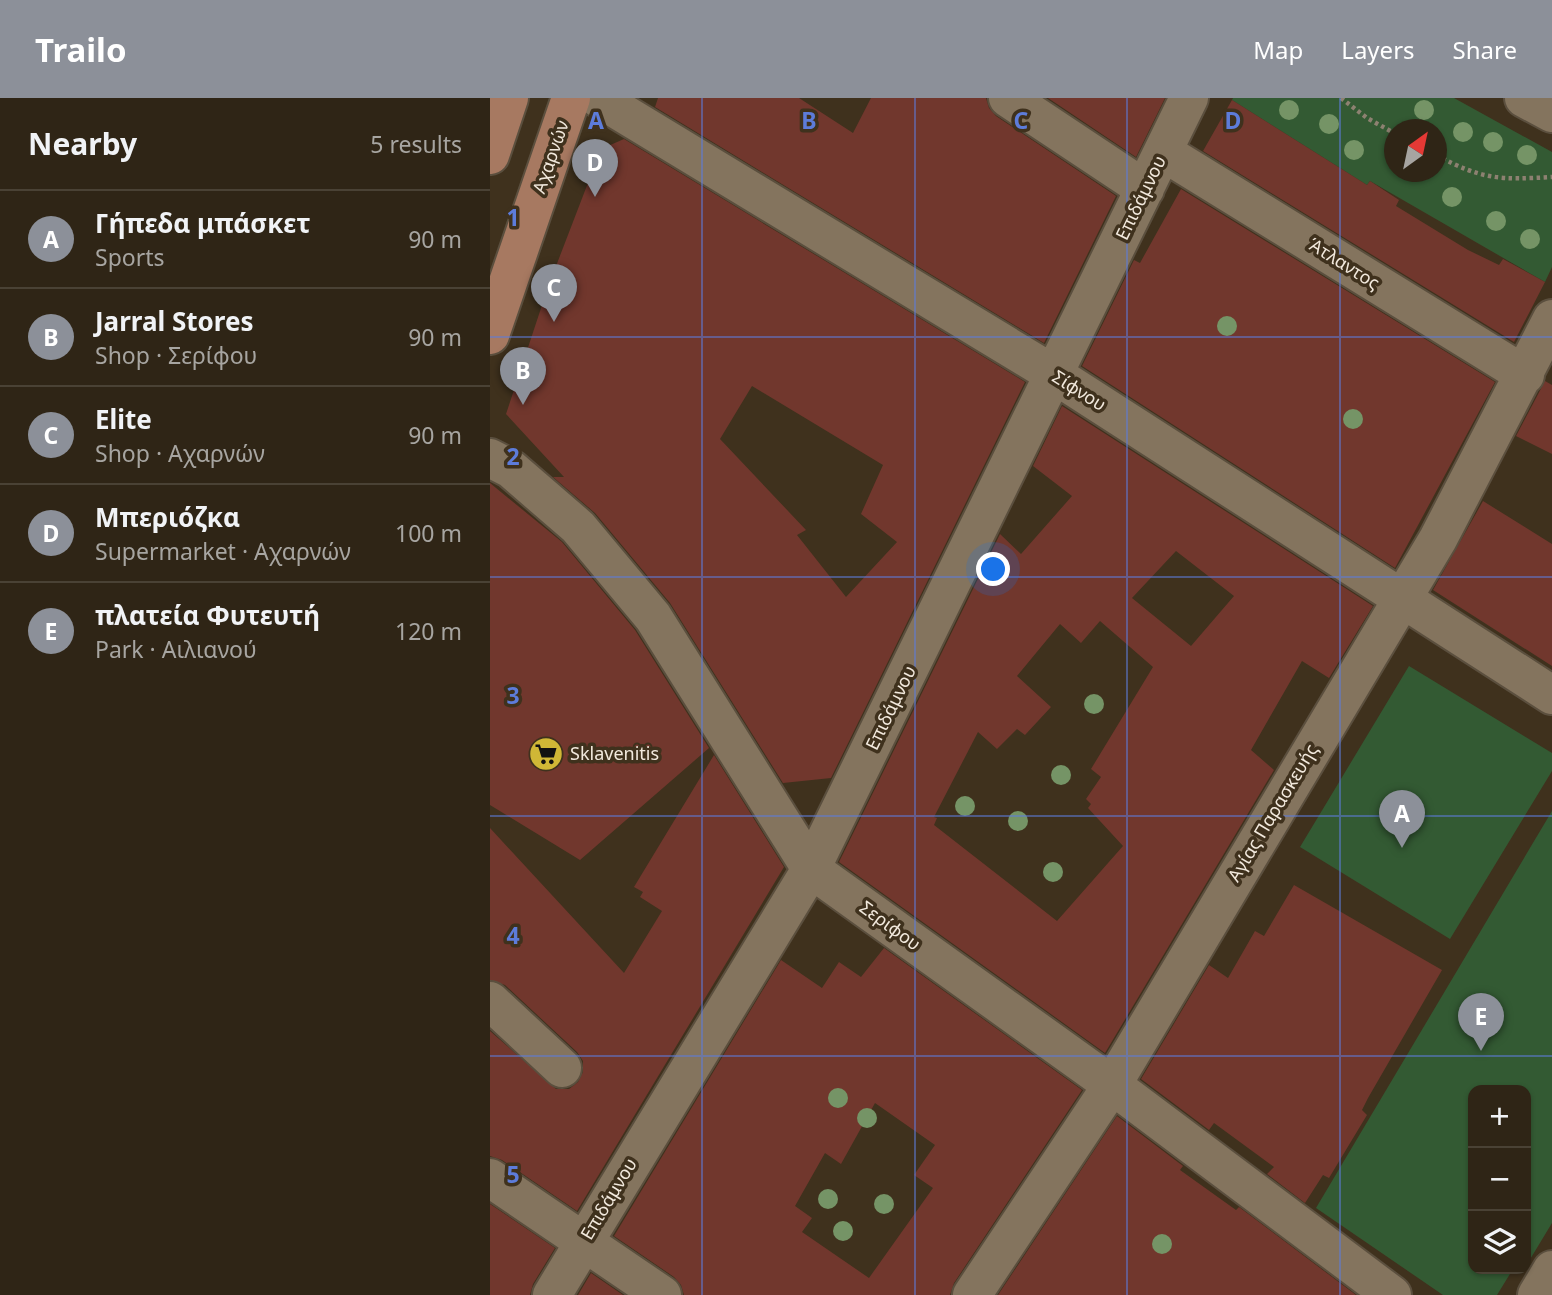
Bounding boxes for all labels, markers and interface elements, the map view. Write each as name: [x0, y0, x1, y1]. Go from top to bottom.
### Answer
text: Trailo: [35, 27, 127, 72]
text: Map: [1253, 33, 1303, 66]
text: Layers: [1341, 33, 1415, 66]
text: Share: [1453, 33, 1517, 66]
text: A: [588, 104, 604, 136]
text: B: [801, 104, 817, 136]
text: C: [1014, 104, 1029, 136]
text: D: [1225, 104, 1241, 136]
street label: Αχαρνών: [526, 117, 574, 196]
north arrow: [1384, 119, 1447, 182]
text: Nearby: [28, 123, 137, 164]
text: 5 results: [370, 128, 462, 160]
pin: D: [572, 139, 618, 197]
street label: Επιδάμνου: [1109, 151, 1171, 244]
text: 1: [506, 201, 520, 233]
text: Γήπεδα μπάσκετ: [95, 205, 311, 241]
text: A: [43, 223, 59, 255]
text: 90 m: [408, 223, 462, 255]
street label: Άτλαντος: [1305, 232, 1385, 294]
text: Sports: [95, 241, 165, 273]
pin: C: [531, 264, 577, 322]
text: Jarral Stores: [95, 303, 254, 339]
text: B: [43, 321, 59, 353]
text: 90 m: [408, 321, 462, 353]
text: Shop · Σερίφου: [95, 339, 257, 371]
pin: B: [500, 347, 546, 405]
street label: Σίφνου: [1048, 364, 1111, 416]
text: Elite: [95, 401, 152, 437]
text: C: [44, 419, 58, 451]
text: 90 m: [408, 419, 462, 451]
text: Shop · Αχαρνών: [95, 437, 265, 469]
text: 2: [506, 440, 520, 472]
text: Μπεριόζκα: [95, 499, 240, 535]
text: D: [43, 517, 59, 549]
text: 100 m: [395, 517, 462, 549]
text: Supermarket · Αχαρνών: [95, 535, 351, 567]
your location: [976, 552, 1010, 586]
text: πλατεία Φυτευτή: [95, 597, 320, 633]
text: E: [45, 615, 57, 647]
text: 120 m: [395, 615, 462, 647]
text: Park · Αιλιανού: [95, 633, 257, 665]
street label: Επιδάμνου: [859, 661, 921, 754]
text: 3: [506, 679, 520, 711]
supermarket icon: Sklavenitis: [527, 735, 565, 773]
street label: Αγίας Παρασκευής: [1222, 739, 1323, 886]
place label: Sklavenitis: [570, 741, 659, 765]
pin: A: [1379, 790, 1425, 848]
street label: Σερίφου: [855, 895, 926, 955]
text: 4: [506, 919, 520, 951]
pin: E: [1458, 993, 1504, 1051]
map controls: [1468, 1085, 1531, 1274]
button: +: [1468, 1085, 1531, 1148]
button: −: [1468, 1148, 1531, 1211]
street label: Επιδάμνου: [574, 1153, 642, 1244]
text: 5: [506, 1158, 520, 1190]
button: layers: [1468, 1211, 1531, 1274]

